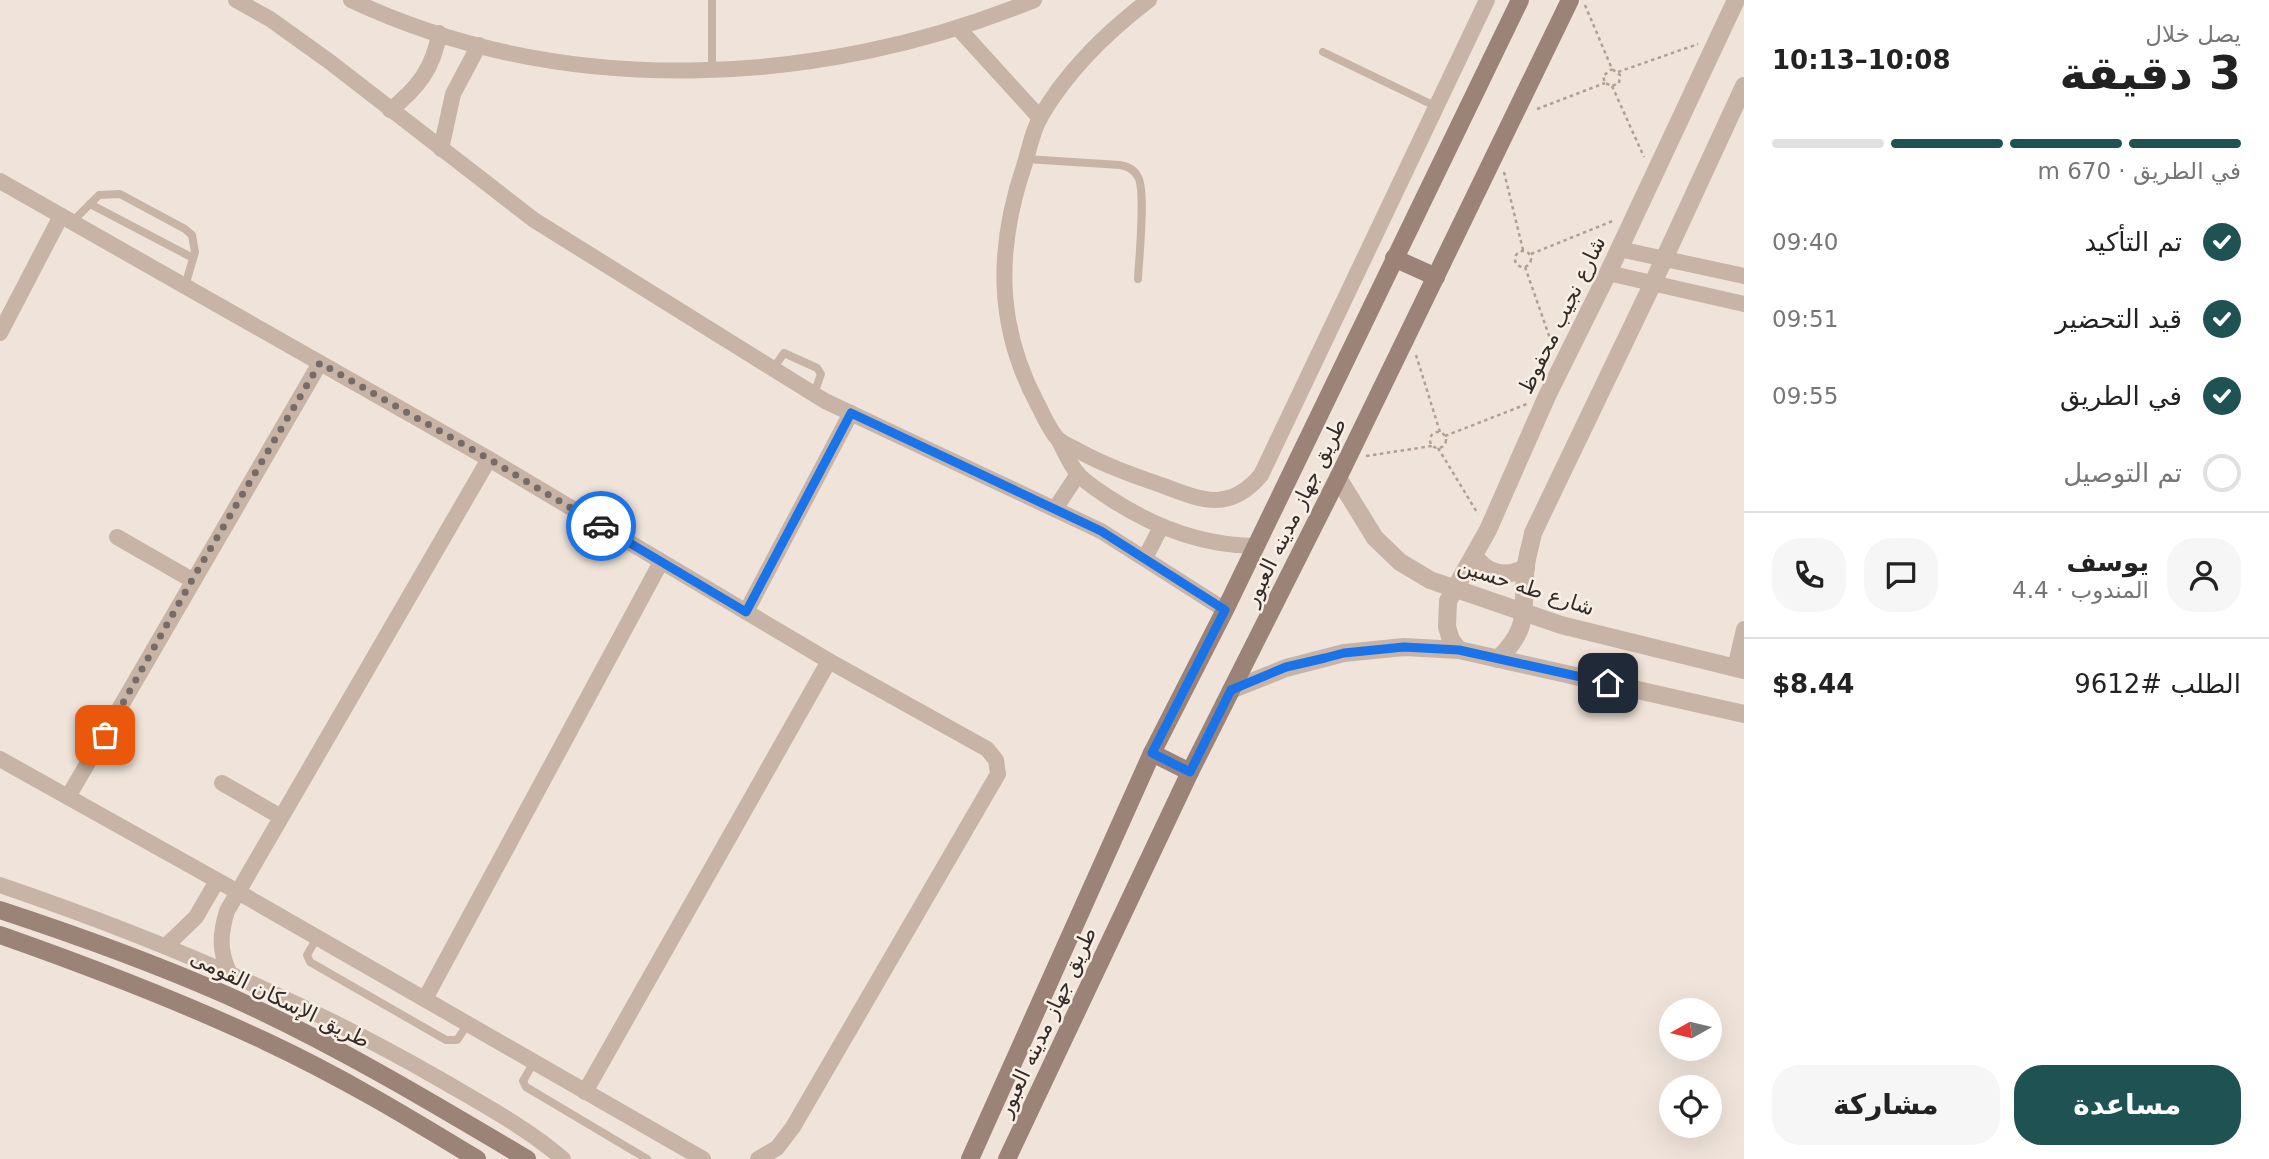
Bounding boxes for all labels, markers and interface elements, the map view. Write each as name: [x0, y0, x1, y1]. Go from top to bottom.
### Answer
text: يصل خلال: [2145, 21, 2241, 47]
text: 10:08–10:13: [1772, 45, 1951, 75]
text: 3 دقيقة: [2059, 46, 2241, 100]
text: في الطريق · 670 m: [2037, 158, 2241, 184]
icon: check: [2203, 223, 2241, 261]
text: تم التأكيد: [2084, 227, 2182, 257]
text: 09:40: [1772, 229, 1838, 255]
street label: شارع نجيب محفوظ: [1513, 232, 1611, 398]
icon: check: [2203, 300, 2241, 338]
text: قيد التحضير: [2055, 304, 2182, 334]
text: 09:51: [1772, 306, 1838, 332]
icon: check: [2203, 377, 2241, 415]
text: في الطريق: [2060, 381, 2182, 411]
text: 09:55: [1772, 383, 1838, 409]
street label: طريق جهاز مدينه العبور: [1239, 414, 1351, 611]
text: تم التوصيل: [2063, 458, 2182, 488]
courier: [566, 491, 636, 561]
icon: car: [582, 507, 620, 545]
button: phone: [1772, 538, 1846, 612]
button: chat: [1864, 538, 1938, 612]
button: person: [2167, 538, 2241, 612]
text: يوسف: [2066, 547, 2149, 577]
street label: شارع طه حسين: [1455, 554, 1597, 620]
text: المندوب · 4.4: [2012, 577, 2149, 603]
pin: [1578, 653, 1638, 713]
icon: home: [1589, 664, 1627, 702]
text: $8.44: [1772, 669, 1854, 699]
text: الطلب #9612: [2074, 669, 2241, 699]
pin: [75, 705, 135, 765]
icon: bag: [86, 716, 124, 754]
street label: طريق جهاز مدينه العبور: [992, 923, 1101, 1121]
street label: طريق الإسكان القومى: [187, 945, 373, 1053]
north arrow: [1659, 998, 1722, 1060]
map controls: [1659, 998, 1722, 1138]
button: مشاركة: [1772, 1065, 2000, 1145]
button: مساعدة: [2014, 1065, 2241, 1145]
button: locate: [1659, 1075, 1722, 1138]

